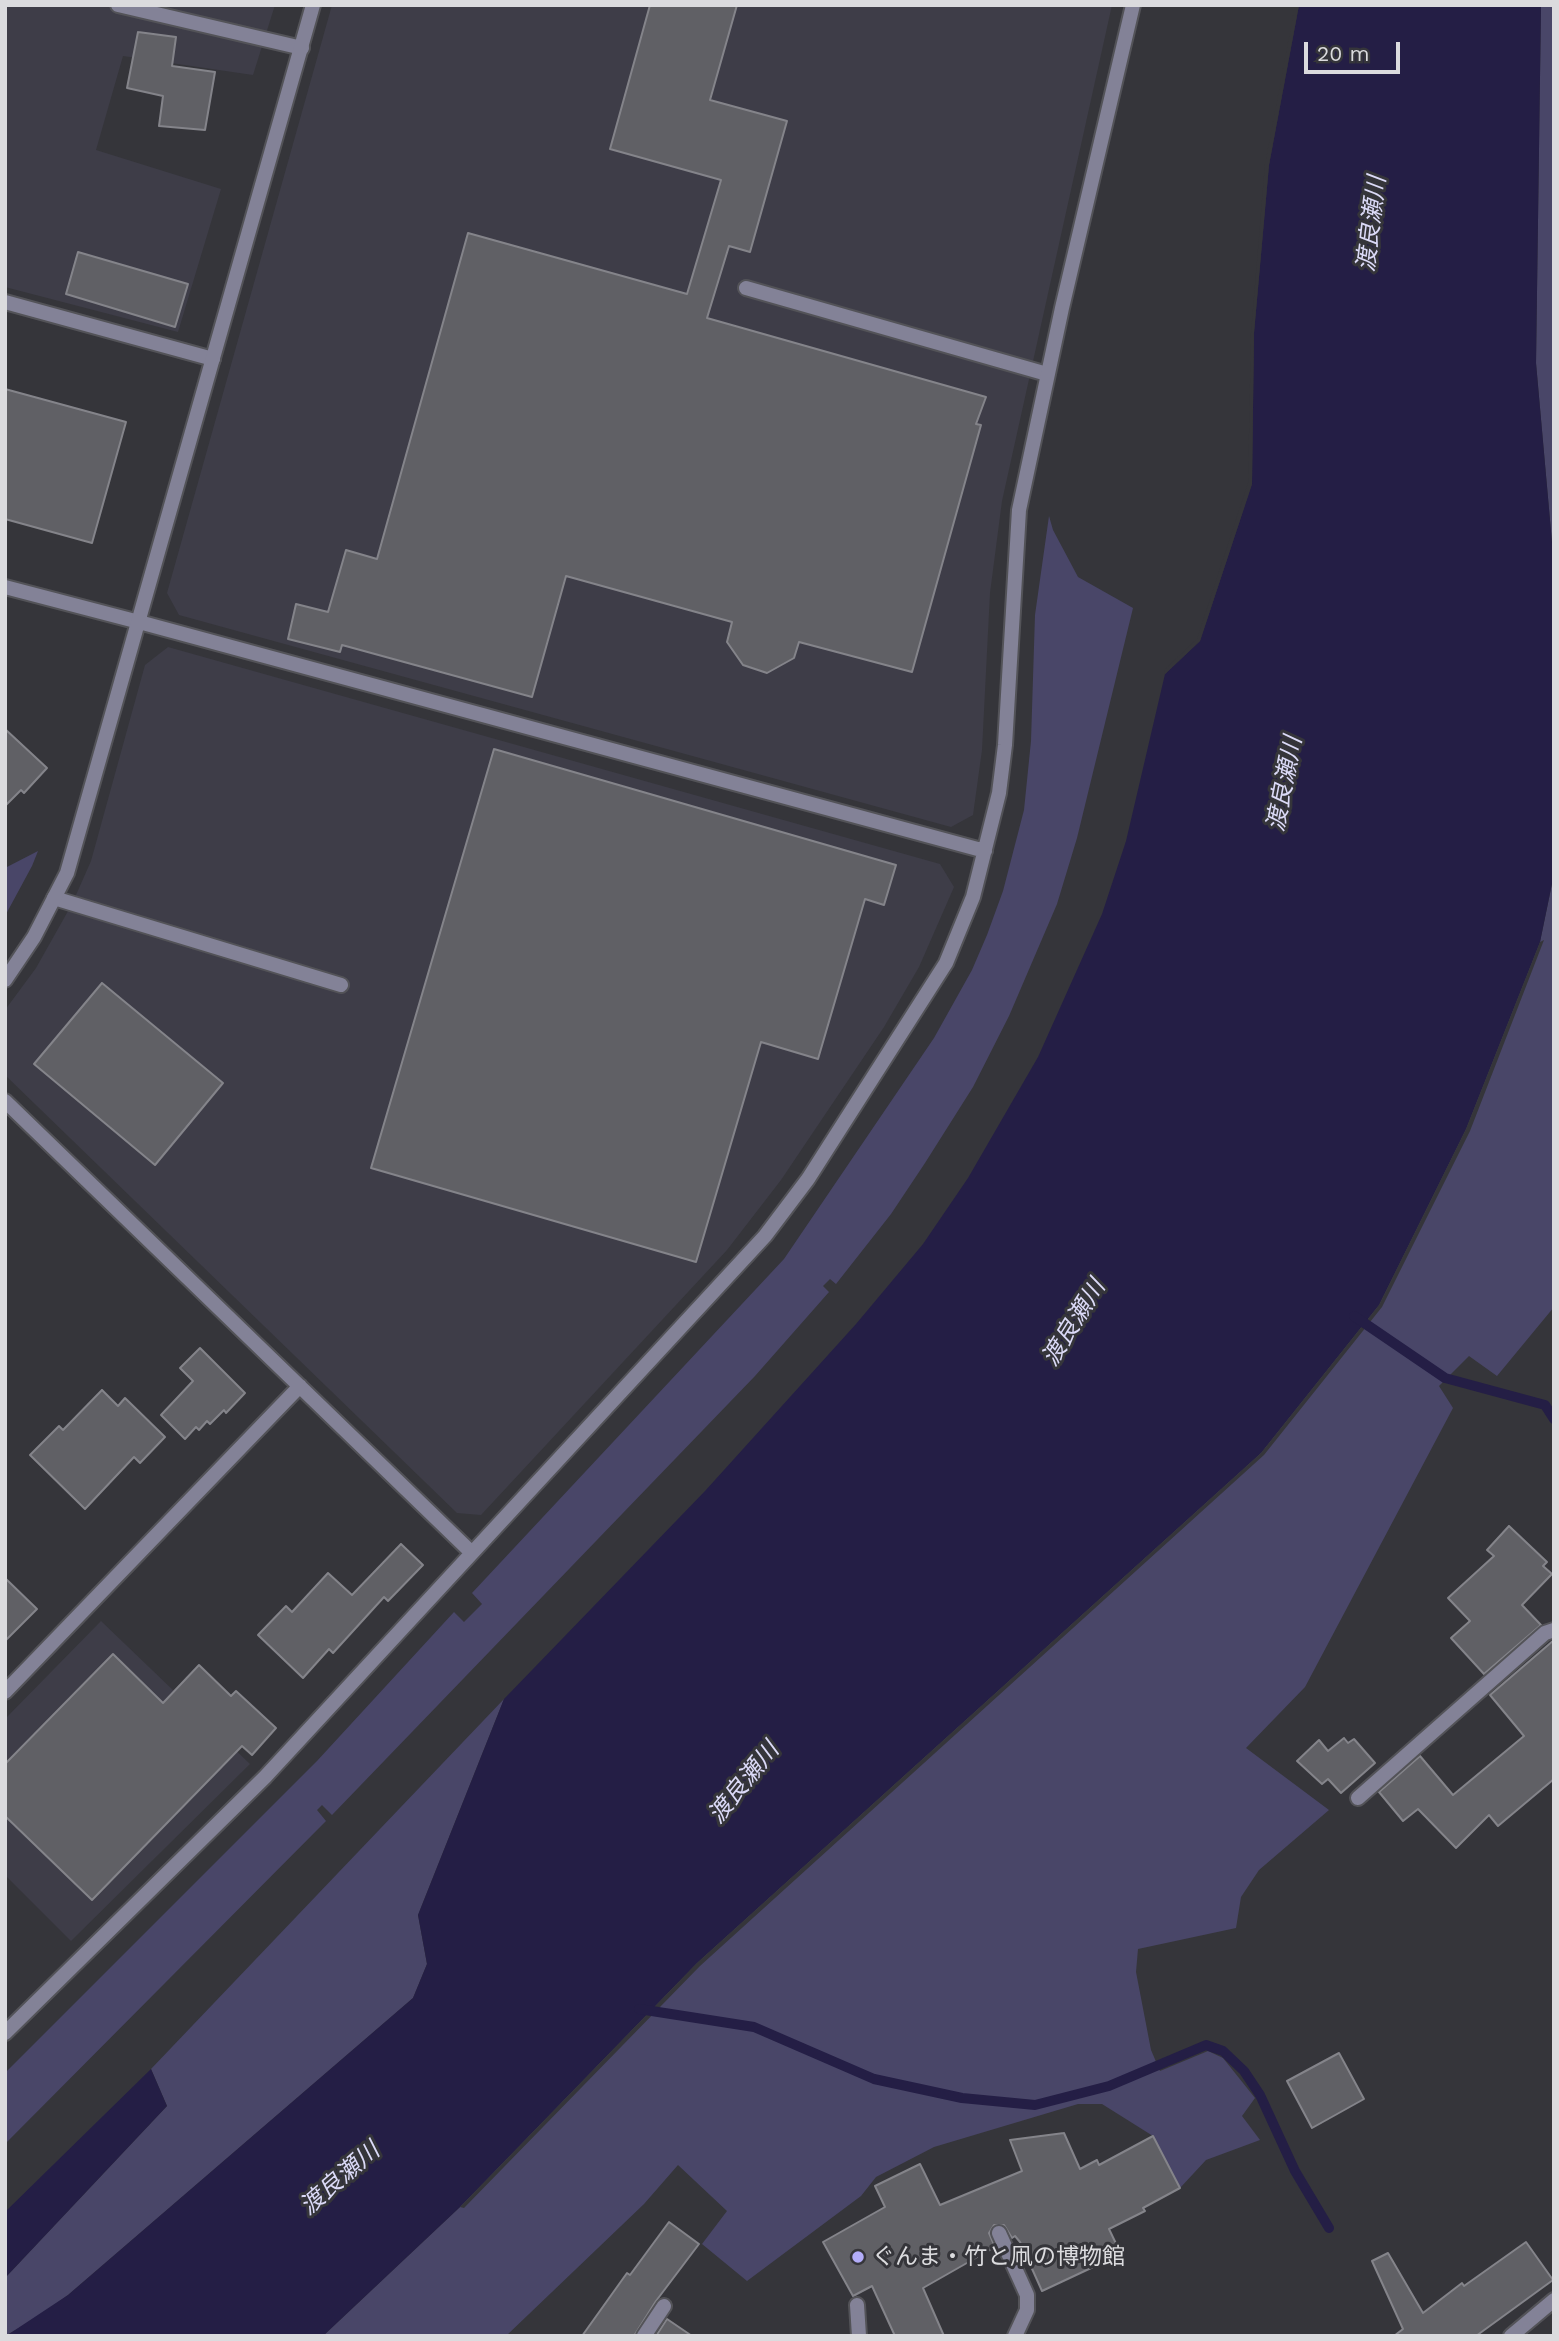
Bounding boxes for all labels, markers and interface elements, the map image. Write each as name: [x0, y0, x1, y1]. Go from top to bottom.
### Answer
scale bar: [1307, 28, 1403, 72]
text: 20 m: [1317, 41, 1369, 66]
water label: 渡良瀬川: [1352, 175, 1392, 273]
water label: 渡良瀬川: [1262, 734, 1308, 834]
water label: 渡良瀬川: [1036, 1275, 1112, 1371]
water label: 渡良瀬川: [703, 1737, 785, 1829]
water label: 渡良瀬川: [294, 2137, 386, 2221]
place label: ぐんま・竹と凧の博物館: [872, 2243, 1125, 2271]
marker: ぐんま・竹と凧の博物館: [850, 2249, 866, 2265]

